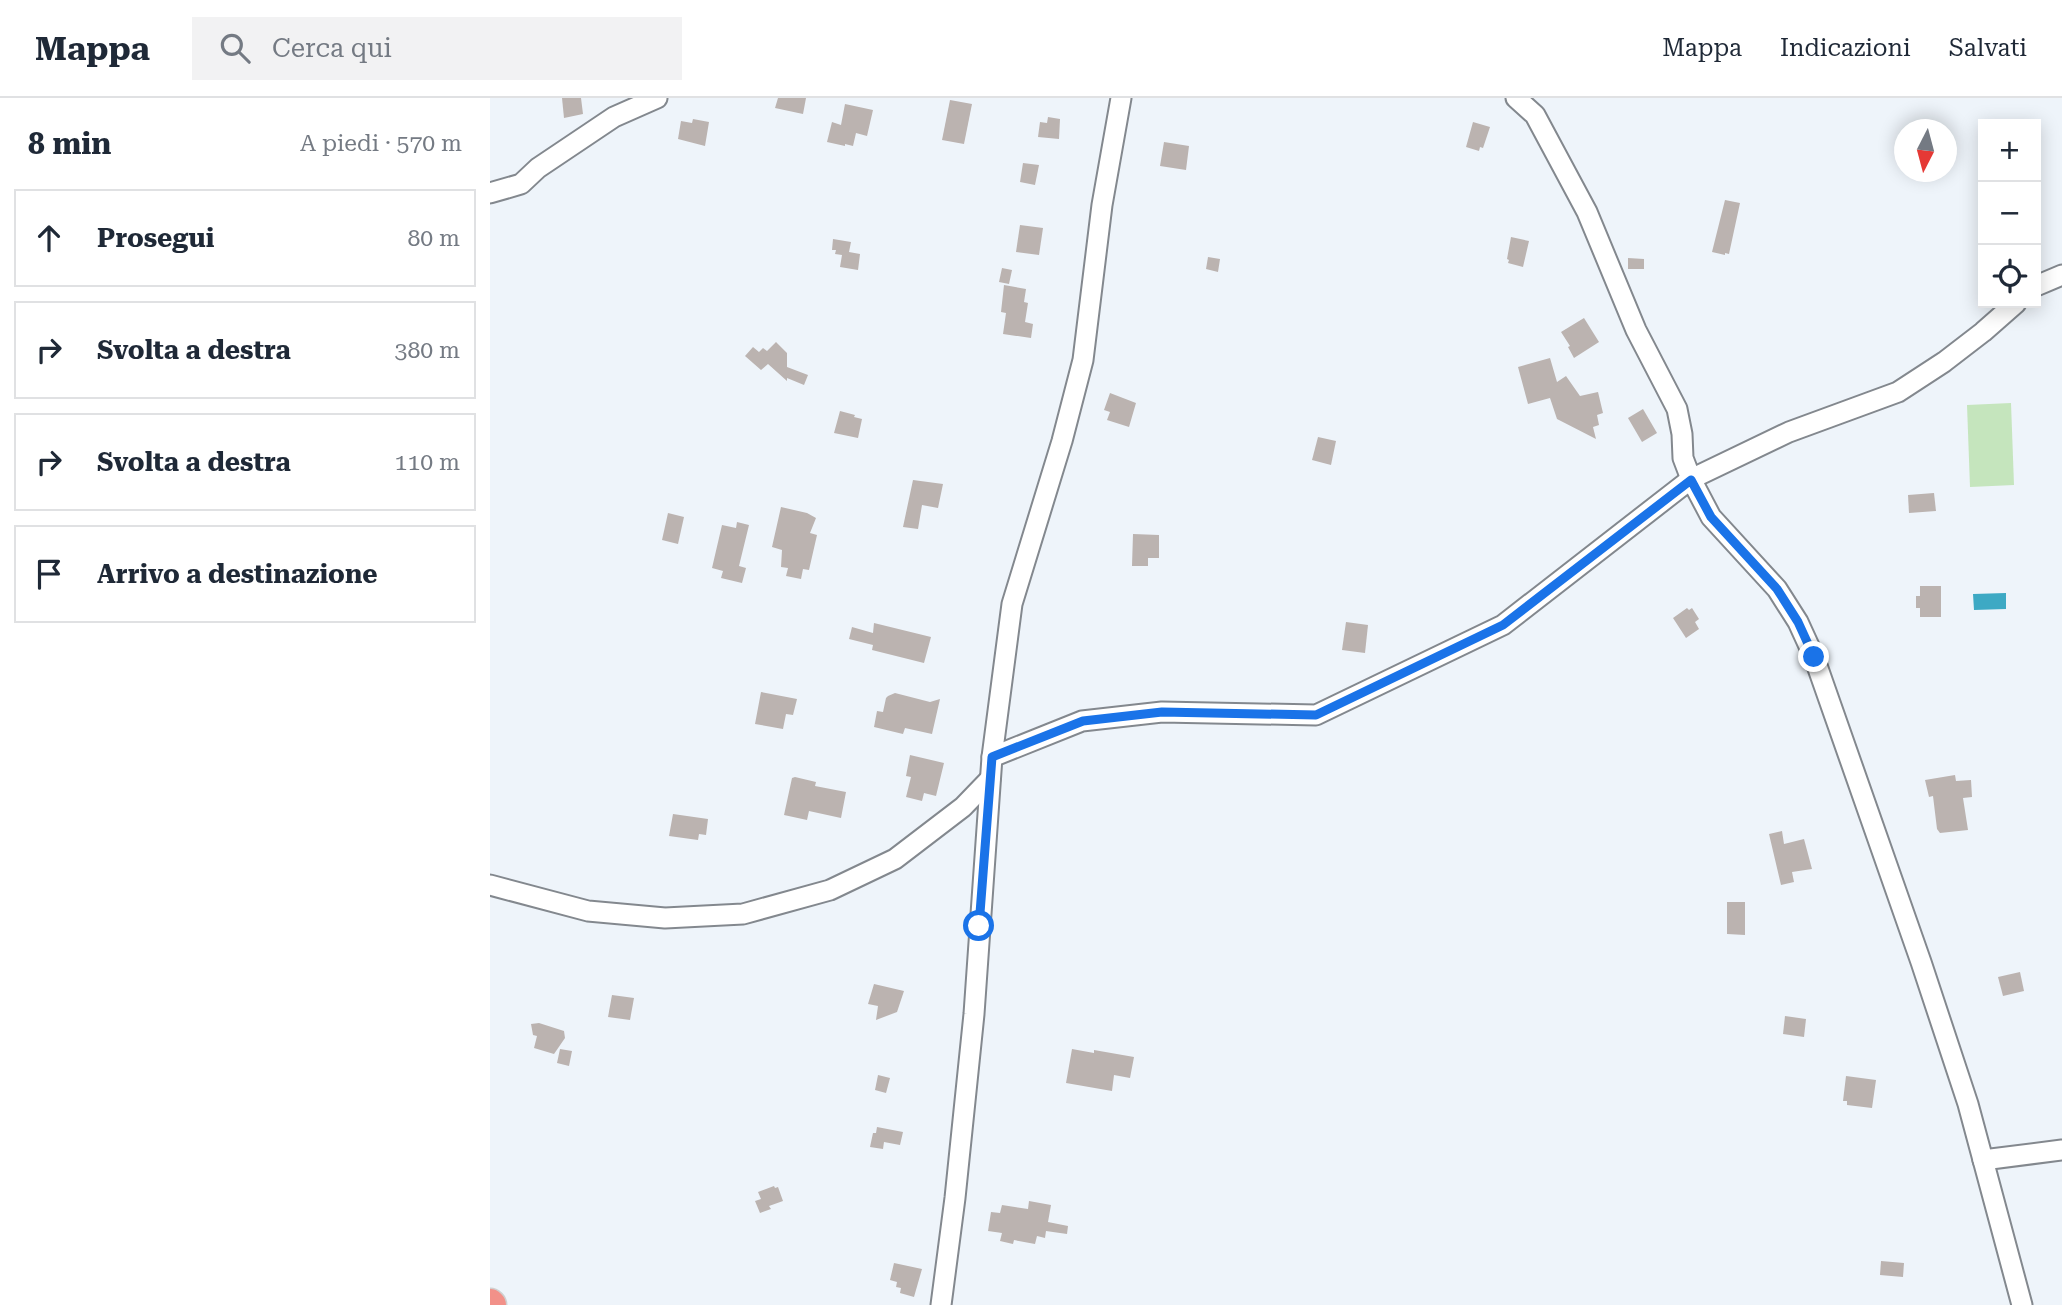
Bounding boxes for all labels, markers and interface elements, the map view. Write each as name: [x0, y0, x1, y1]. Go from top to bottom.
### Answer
search box: [192, 17, 682, 80]
text: Mappa: [35, 29, 150, 68]
icon: search: [216, 29, 254, 67]
text: Cerca qui: [272, 33, 392, 63]
text: Mappa: [1662, 34, 1742, 62]
text: Indicazioni: [1780, 34, 1911, 62]
text: Salvati: [1949, 34, 2027, 62]
north arrow: [1894, 119, 1957, 182]
map controls: [1978, 119, 2041, 308]
button: +: [1978, 119, 2041, 182]
text: 8 min: [28, 126, 111, 161]
text: A piedi · 570 m: [300, 130, 462, 157]
button: −: [1978, 182, 2041, 245]
icon: ahead: [30, 219, 68, 257]
text: Prosegui: [97, 223, 214, 253]
text: 80 m: [407, 225, 460, 252]
button: locate: [1978, 245, 2041, 308]
icon: right: [30, 331, 68, 369]
text: Svolta a destra: [97, 335, 291, 365]
text: 380 m: [395, 337, 460, 364]
icon: right: [30, 443, 68, 481]
text: Svolta a destra: [97, 447, 291, 477]
text: 110 m: [395, 449, 460, 476]
icon: arrive: [30, 555, 68, 593]
text: Arrivo a destinazione: [97, 559, 378, 589]
route end: [1798, 641, 1829, 672]
route start: [963, 910, 994, 941]

